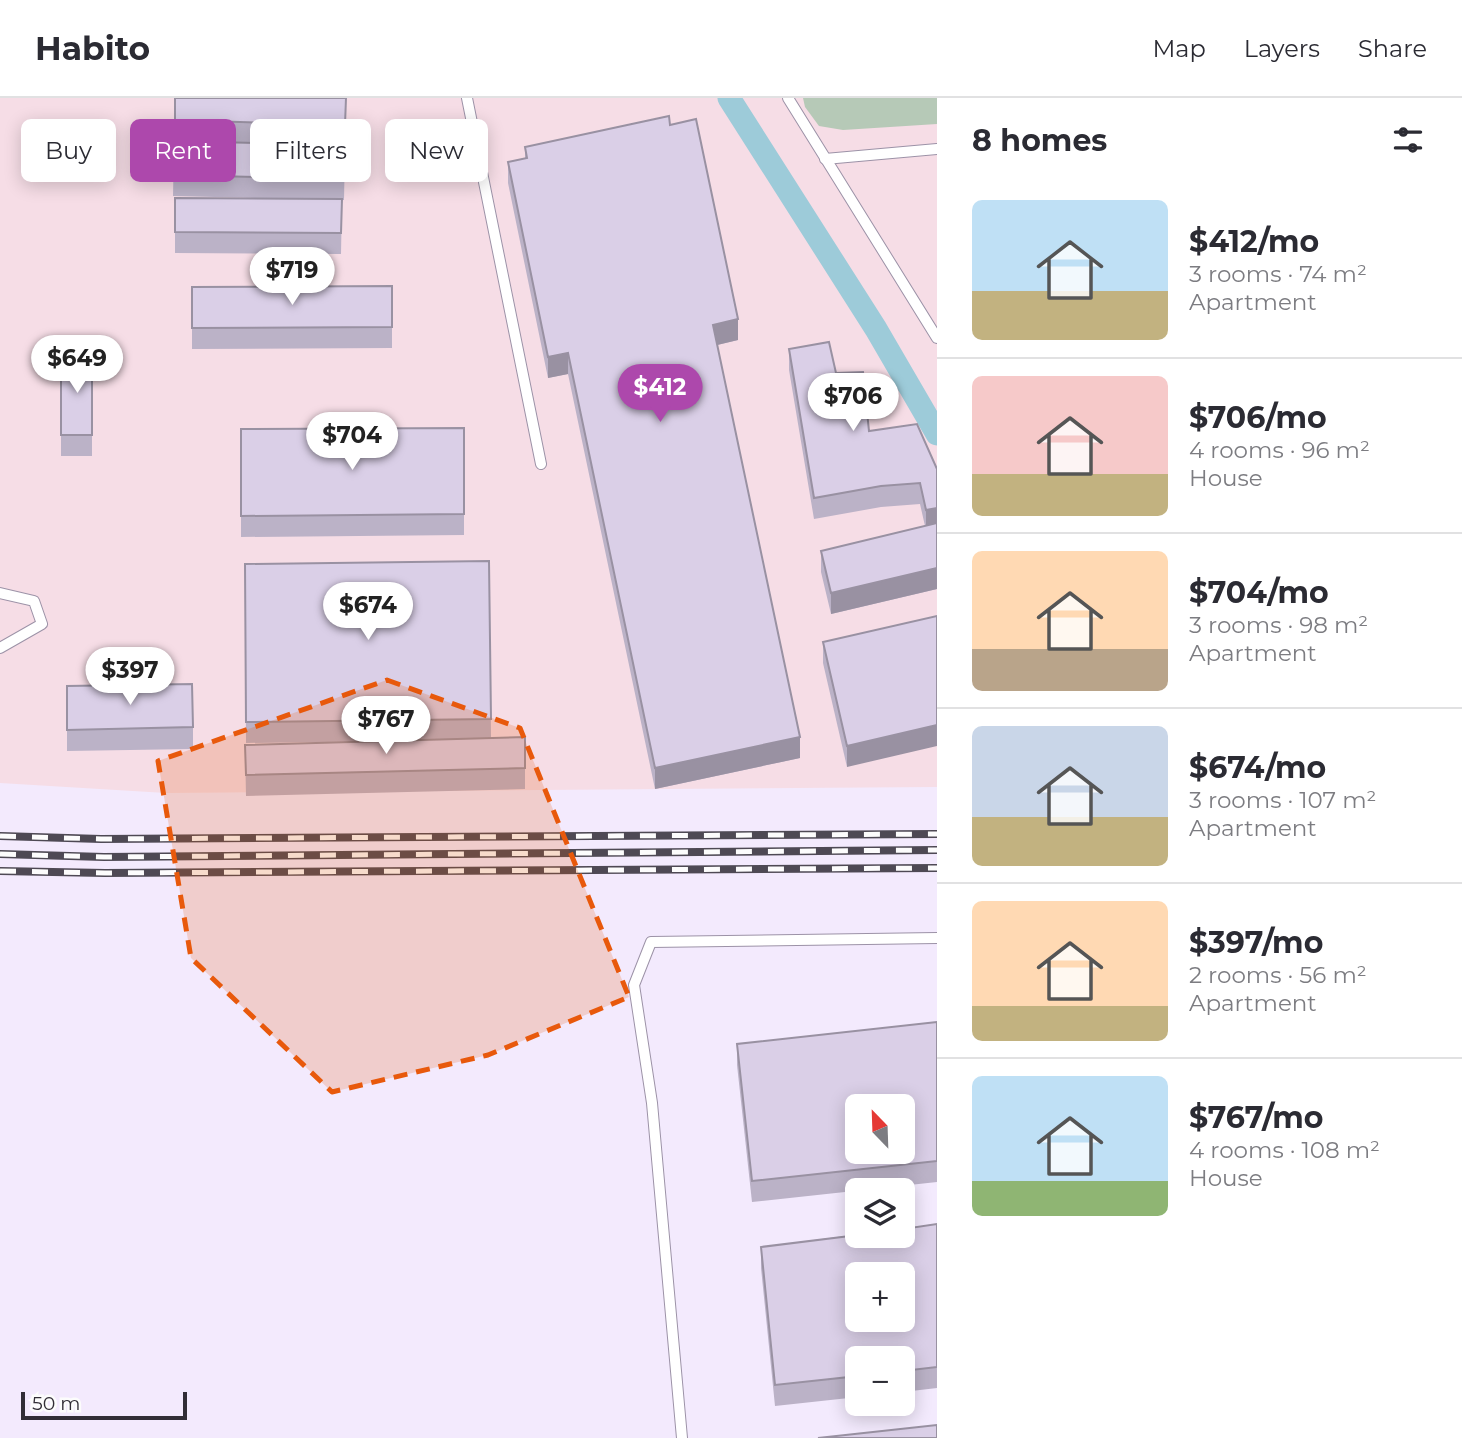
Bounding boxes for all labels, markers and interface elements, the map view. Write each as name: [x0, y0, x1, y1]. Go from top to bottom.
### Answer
text: Habito: [35, 28, 150, 68]
text: Map: [1152, 34, 1206, 63]
text: Layers: [1244, 34, 1320, 63]
text: Share: [1358, 34, 1427, 63]
chip: Buy: [21, 119, 116, 182]
chip: Rent: [130, 119, 236, 182]
chip: Filters: [250, 119, 371, 182]
chip: New: [385, 119, 488, 182]
icon: filters: [1389, 121, 1427, 159]
text: 8 homes: [972, 122, 1107, 159]
text: $412/mo: [1189, 223, 1319, 260]
icon: home: [1028, 228, 1112, 312]
pin: $719: [251, 248, 333, 307]
text: $719: [266, 256, 318, 284]
text: 3 rooms · 74 m²: [1189, 260, 1367, 288]
text: Apartment: [1189, 288, 1317, 316]
pin: $649: [36, 336, 118, 395]
text: $649: [47, 344, 107, 372]
pin: $412: [619, 364, 701, 424]
text: $412: [634, 373, 686, 401]
pin: $706: [812, 374, 894, 433]
text: $706: [824, 382, 882, 410]
text: $706/mo: [1189, 399, 1327, 436]
icon: home: [1028, 404, 1112, 488]
pin: $704: [311, 412, 393, 472]
text: $704: [322, 421, 382, 449]
text: 4 rooms · 96 m²: [1189, 436, 1370, 464]
text: House: [1189, 464, 1263, 492]
text: $704/mo: [1189, 574, 1329, 611]
icon: home: [1028, 579, 1112, 663]
pin: $674: [327, 582, 409, 642]
text: $674: [339, 591, 397, 619]
text: 3 rooms · 98 m²: [1189, 611, 1368, 639]
text: Apartment: [1189, 639, 1317, 667]
pin: $397: [89, 648, 171, 707]
text: $397: [101, 656, 159, 684]
pin: $767: [345, 696, 427, 756]
text: $767: [357, 705, 415, 733]
text: $674/mo: [1189, 749, 1326, 786]
icon: home: [1028, 754, 1112, 838]
text: 3 rooms · 107 m²: [1189, 786, 1376, 814]
text: Apartment: [1189, 814, 1317, 842]
text: $397/mo: [1189, 924, 1323, 961]
icon: home: [1028, 929, 1112, 1013]
text: 2 rooms · 56 m²: [1189, 961, 1367, 989]
text: Apartment: [1189, 989, 1317, 1017]
north arrow: [845, 1094, 915, 1164]
map controls: [845, 1094, 915, 1416]
text: $767/mo: [1189, 1099, 1323, 1136]
icon: home: [1028, 1104, 1112, 1188]
text: 4 rooms · 108 m²: [1189, 1136, 1380, 1164]
text: House: [1189, 1164, 1263, 1192]
button: layers: [845, 1178, 915, 1248]
button: +: [845, 1262, 915, 1332]
button: −: [845, 1346, 915, 1416]
scale bar: [21, 1389, 187, 1421]
text: 50 m: [32, 1392, 80, 1415]

